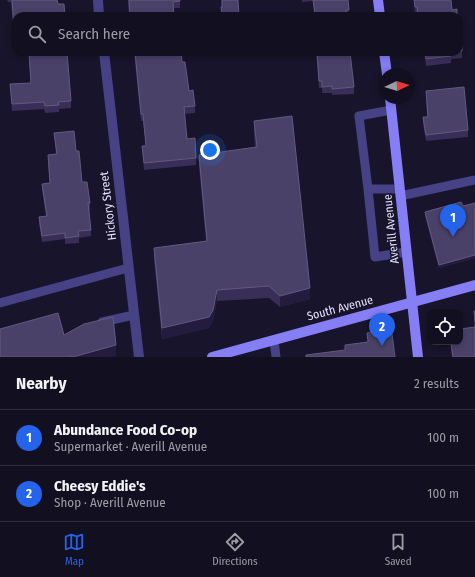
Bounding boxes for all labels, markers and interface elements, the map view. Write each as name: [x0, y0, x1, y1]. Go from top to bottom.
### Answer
search box: [12, 12, 463, 56]
icon: search: [26, 23, 48, 45]
text: Search here: [58, 25, 130, 43]
north arrow: [379, 68, 415, 104]
your location: [200, 140, 220, 160]
street label: Hickory Street: [97, 171, 119, 241]
street label: Averill Avenue: [380, 193, 402, 265]
pin: 1: [440, 204, 466, 237]
street label: South Avenue: [306, 292, 375, 324]
map controls: [427, 309, 463, 345]
button: locate: [427, 309, 463, 345]
pin: 2: [369, 313, 395, 346]
text: Nearby: [16, 373, 67, 394]
text: 2 results: [414, 376, 459, 391]
text: Abundance Food Co-op: [54, 421, 197, 439]
text: 1: [26, 430, 32, 445]
text: 100 m: [427, 430, 459, 445]
text: Supermarket · Averill Avenue: [54, 439, 207, 454]
text: Cheesy Eddie's: [54, 477, 146, 495]
text: 2: [26, 486, 32, 501]
text: 100 m: [427, 486, 459, 501]
text: Shop · Averill Avenue: [54, 495, 166, 510]
tab: Map: [63, 531, 85, 568]
tab: Directions: [212, 531, 258, 568]
tab: Saved: [385, 531, 412, 568]

